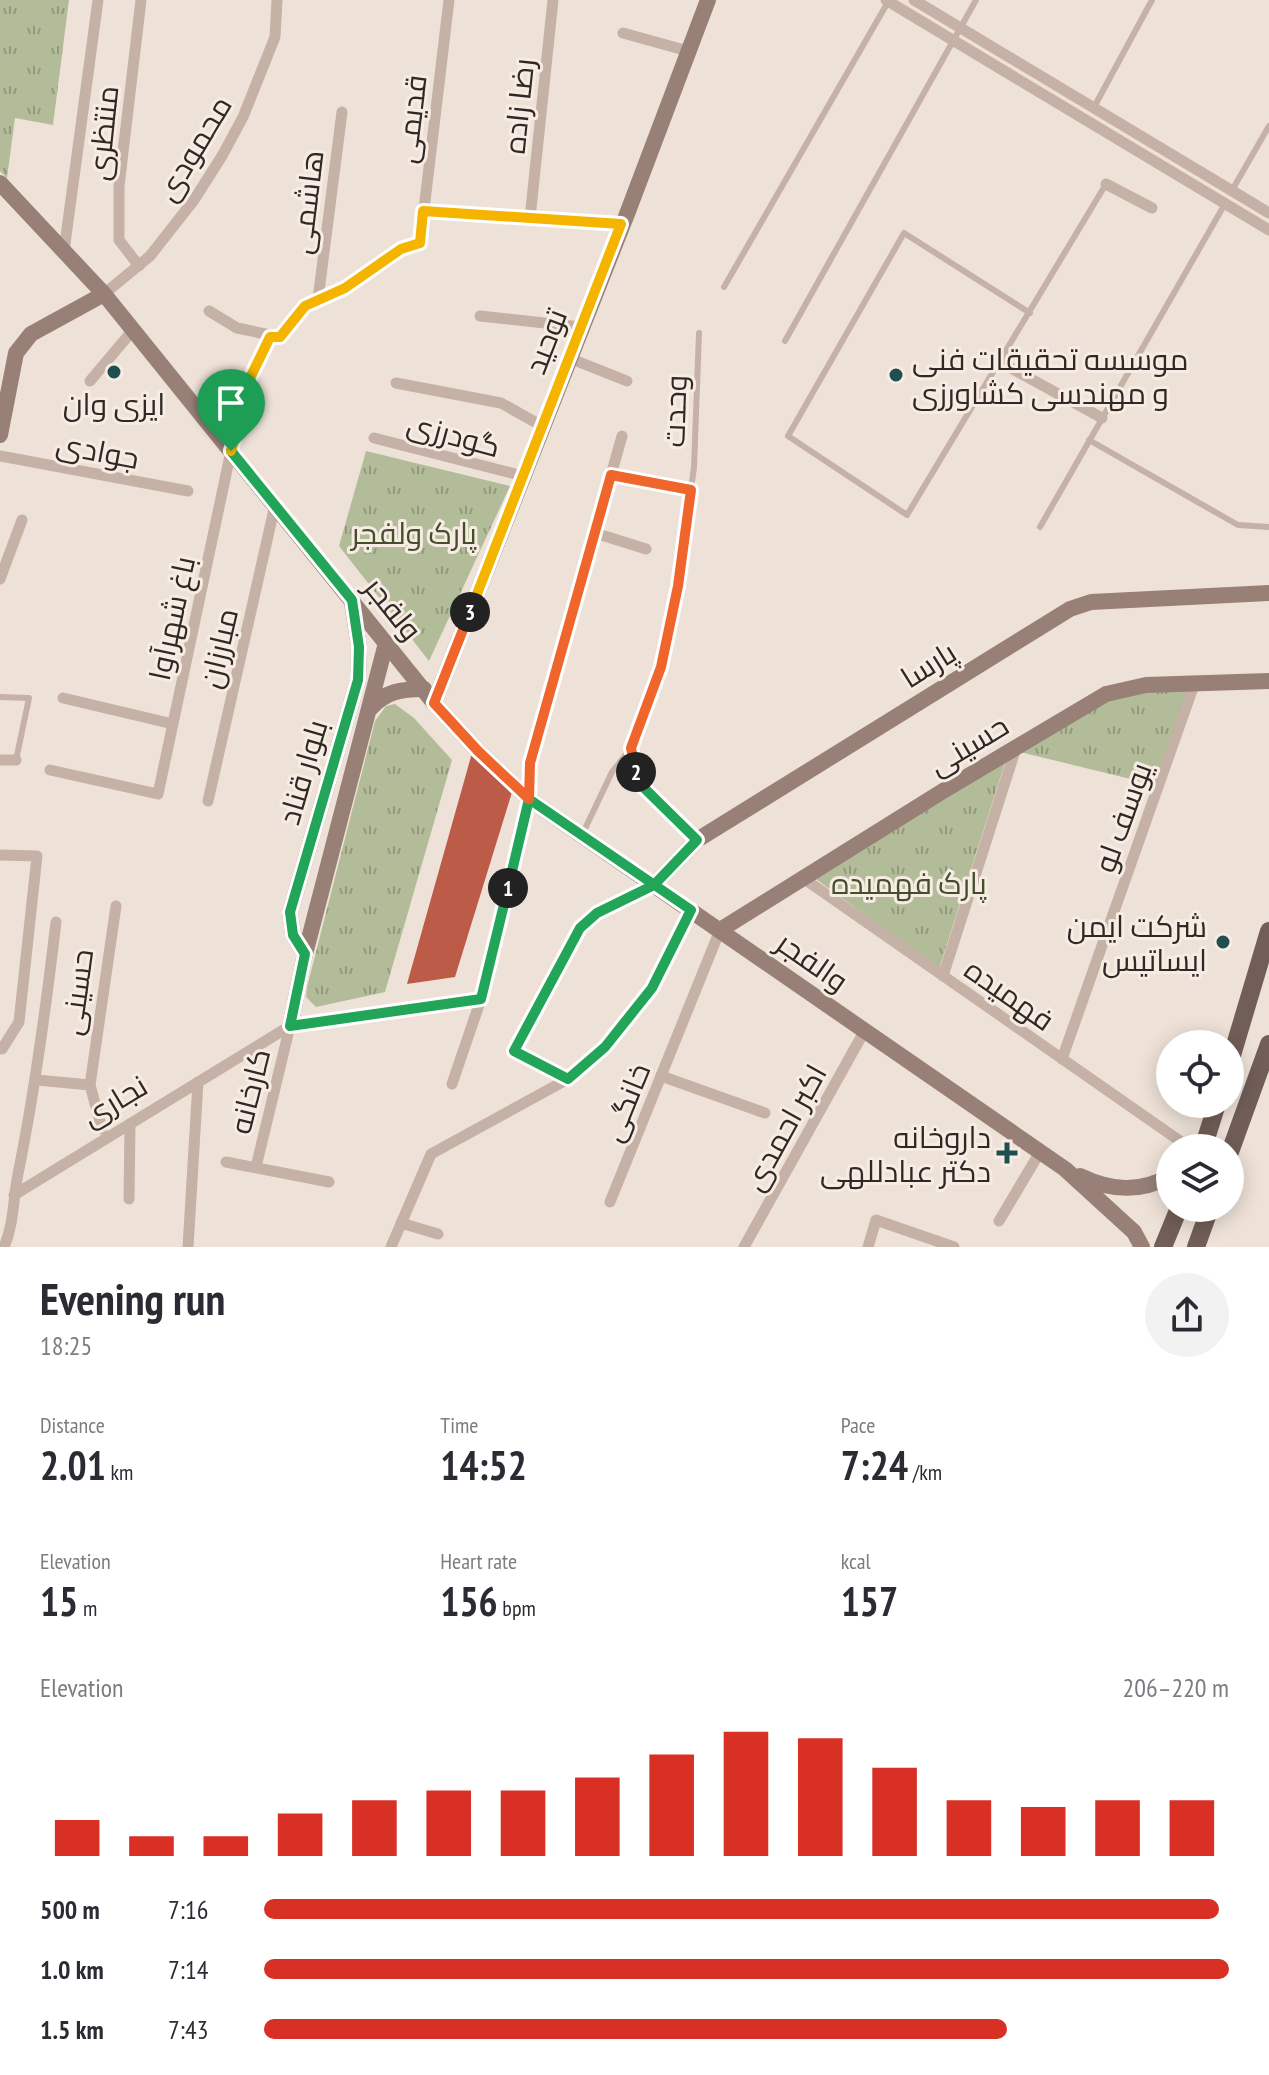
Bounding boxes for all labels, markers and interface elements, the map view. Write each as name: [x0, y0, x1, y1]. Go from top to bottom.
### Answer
street label: رضا زاده: [494, 56, 542, 156]
street label: قدیمی: [385, 72, 435, 166]
street label: منتظری: [78, 84, 126, 182]
street label: محمودی: [146, 88, 240, 208]
street label: هاشمی: [280, 148, 332, 256]
street label: توحید: [515, 303, 575, 379]
place label: موسسه تحقیقات فنی و مهندسی کشاورزی: [912, 339, 1189, 412]
marker: ایزی وان: [105, 363, 123, 381]
marker: موسسه تحقیقات فنی و مهندسی کشاورزی: [887, 366, 905, 384]
pin: [197, 369, 265, 451]
street label: وحدت: [653, 374, 695, 448]
icon: arrive: [209, 381, 253, 425]
place label: ایزی وان: [63, 384, 165, 423]
street label: گودرزی: [403, 403, 505, 465]
street label: جوادی: [53, 423, 143, 477]
park label: پارک ولفجر: [349, 513, 477, 553]
street label: باغ شهرآوا: [139, 552, 205, 684]
street label: ولفجر: [355, 567, 431, 648]
pin: 3: [450, 592, 490, 632]
text: 3: [465, 598, 475, 626]
street label: مبارزان: [190, 604, 246, 692]
street label: پارسا: [893, 632, 964, 697]
street label: حسینی: [921, 705, 1015, 783]
street label: بلوار قناد: [268, 715, 336, 829]
pin: 2: [616, 752, 656, 792]
street label: یوسف لو: [1084, 757, 1160, 877]
text: 2: [631, 758, 641, 786]
park label: پارک فهمیده: [831, 863, 987, 903]
pin: 1: [488, 868, 528, 908]
text: 1: [503, 874, 513, 902]
place label: شرکت ایمن ایساتیس: [1067, 906, 1207, 979]
street label: والفجر: [768, 921, 857, 1000]
marker: شرکت ایمن ایساتیس: [1214, 933, 1232, 951]
street label: حسینی: [51, 946, 101, 1038]
street label: فهمیده: [958, 949, 1062, 1039]
map controls: [1156, 1030, 1244, 1222]
button: locate: [1156, 1030, 1244, 1118]
street label: کارخانه: [220, 1044, 278, 1138]
street label: خانگی: [592, 1057, 658, 1147]
street label: اکبر احمدی: [733, 1057, 835, 1197]
street label: نجاری: [74, 1065, 154, 1135]
place label: داروخانه دکتر عبادللهی: [820, 1117, 991, 1190]
button: layers: [1156, 1134, 1244, 1222]
marker: داروخانه دکتر عبادللهی: [998, 1144, 1016, 1162]
text: Evening run: [40, 1270, 225, 1327]
button: share: [1145, 1273, 1229, 1357]
text: 18:25: [40, 1329, 92, 1362]
text: Distance: [40, 1411, 105, 1439]
text: Time: [440, 1411, 478, 1439]
text: Pace: [841, 1411, 875, 1439]
text: 2.01: [40, 1439, 106, 1491]
text: 14:52: [440, 1439, 527, 1491]
text: 7:24: [841, 1439, 908, 1491]
text: km: [106, 1458, 133, 1486]
text: /km: [908, 1458, 942, 1486]
text: Elevation: [40, 1547, 111, 1575]
text: Heart rate: [440, 1547, 517, 1575]
text: kcal: [841, 1547, 871, 1575]
text: 15: [40, 1575, 78, 1627]
text: 156: [440, 1575, 498, 1627]
text: 157: [841, 1575, 898, 1627]
text: m: [78, 1594, 97, 1622]
text: bpm: [498, 1594, 536, 1622]
text: Elevation: [40, 1671, 123, 1704]
text: 206–220 m: [1123, 1671, 1229, 1704]
text: 500 m: [40, 1893, 100, 1926]
text: 7:16: [168, 1893, 208, 1926]
text: 1.0 km: [40, 1953, 104, 1986]
text: 7:14: [168, 1953, 208, 1986]
text: 1.5 km: [40, 2013, 104, 2046]
text: 7:43: [168, 2013, 208, 2046]

